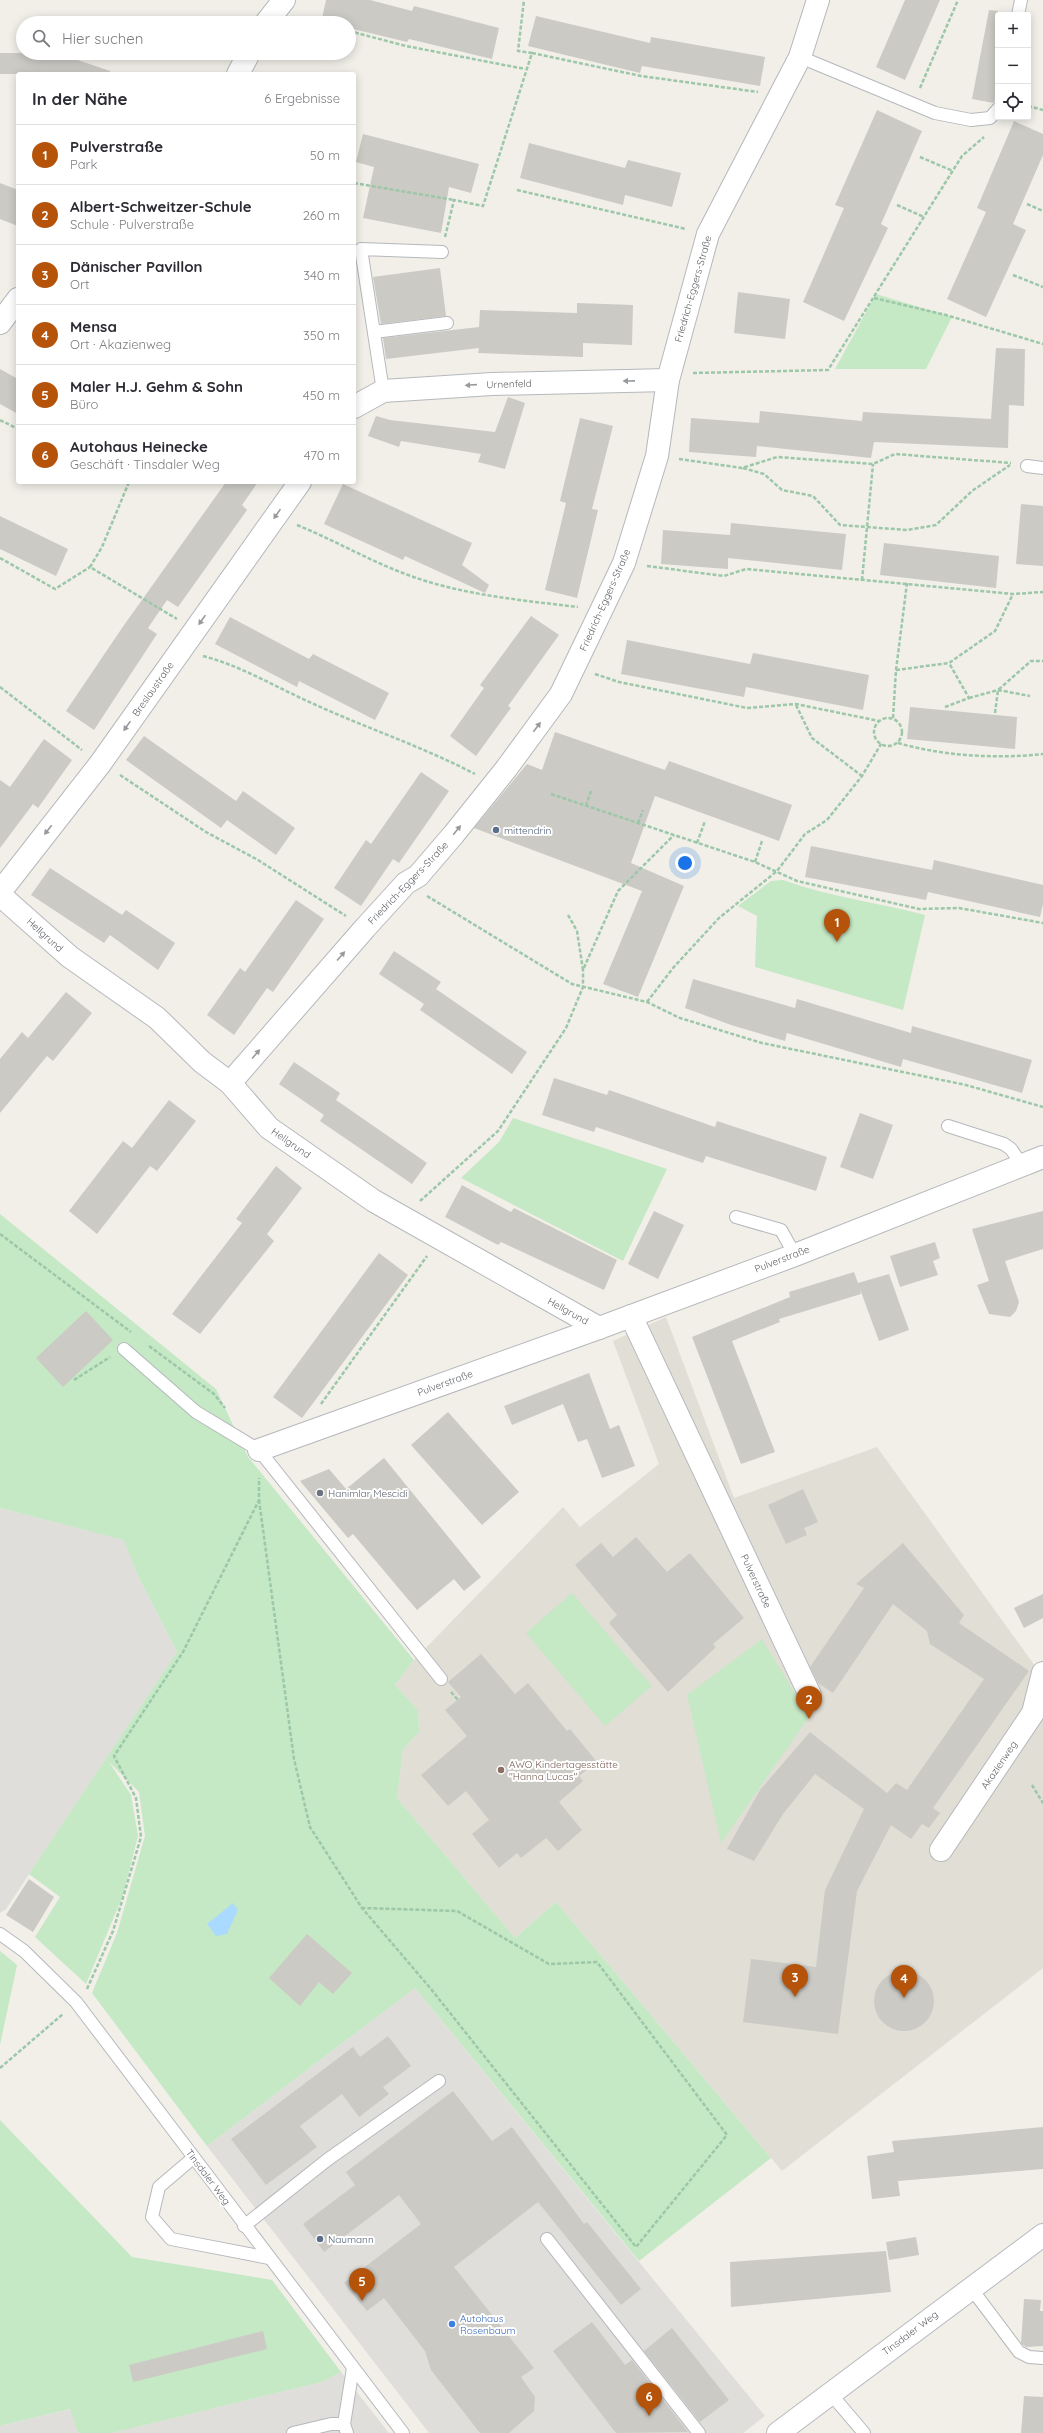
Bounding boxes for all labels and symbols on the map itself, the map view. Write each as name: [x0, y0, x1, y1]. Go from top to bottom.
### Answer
street label: Friedrich-Eggers-Straße: [672, 234, 715, 344]
street label: Urnenfeld: [486, 377, 532, 391]
one-way arrow: [622, 378, 635, 384]
one-way arrow: [465, 382, 477, 389]
one-way arrow: [273, 508, 281, 519]
street label: Friedrich-Eggers-Straße: [577, 547, 634, 653]
one-way arrow: [198, 614, 206, 625]
street label: Breslaustraße: [129, 659, 177, 719]
one-way arrow: [123, 721, 131, 731]
one-way arrow: [533, 722, 542, 733]
one-way arrow: [44, 824, 53, 835]
one-way arrow: [453, 824, 462, 835]
place label: mittendrin: [504, 824, 551, 837]
marker: mittendrin: [491, 825, 501, 835]
street label: Friedrich-Eggers-Straße: [365, 838, 451, 927]
your location: [675, 853, 695, 873]
pin: 1: [824, 909, 850, 942]
street label: Hellgrund: [24, 915, 66, 955]
one-way arrow: [336, 951, 346, 961]
one-way arrow: [251, 1049, 260, 1059]
street label: Hellgrund: [269, 1125, 313, 1161]
street label: Pulverstraße: [753, 1242, 812, 1275]
street label: Hellgrund: [545, 1294, 591, 1328]
street label: Pulverstraße: [416, 1367, 475, 1399]
place label: Hanimlar Mescidi: [328, 1487, 407, 1500]
marker: Hanimlar Mescidi: [315, 1488, 325, 1498]
street label: Pulverstraße: [738, 1552, 774, 1610]
pin: 2: [796, 1686, 822, 1719]
street label: Akazienweg: [978, 1738, 1020, 1792]
place label: AWO Kindertagesstätte "Hanna Lucas": [509, 1758, 618, 1783]
marker: AWO Kindertagesstätte "Hanna Lucas": [496, 1765, 506, 1775]
pin: 3: [782, 1964, 808, 1997]
pin: 4: [891, 1965, 917, 1998]
street label: Tinsdaler Weg: [183, 2147, 233, 2207]
place label: Naumann: [328, 2233, 374, 2246]
marker: Naumann: [315, 2234, 325, 2244]
pin: 5: [349, 2268, 375, 2301]
street label: Tinsdaler Weg: [880, 2308, 940, 2358]
place label: Autohaus Rosenbaum: [460, 2312, 516, 2337]
marker: Autohaus Rosenbaum: [447, 2319, 457, 2329]
pin: 6: [636, 2383, 662, 2416]

